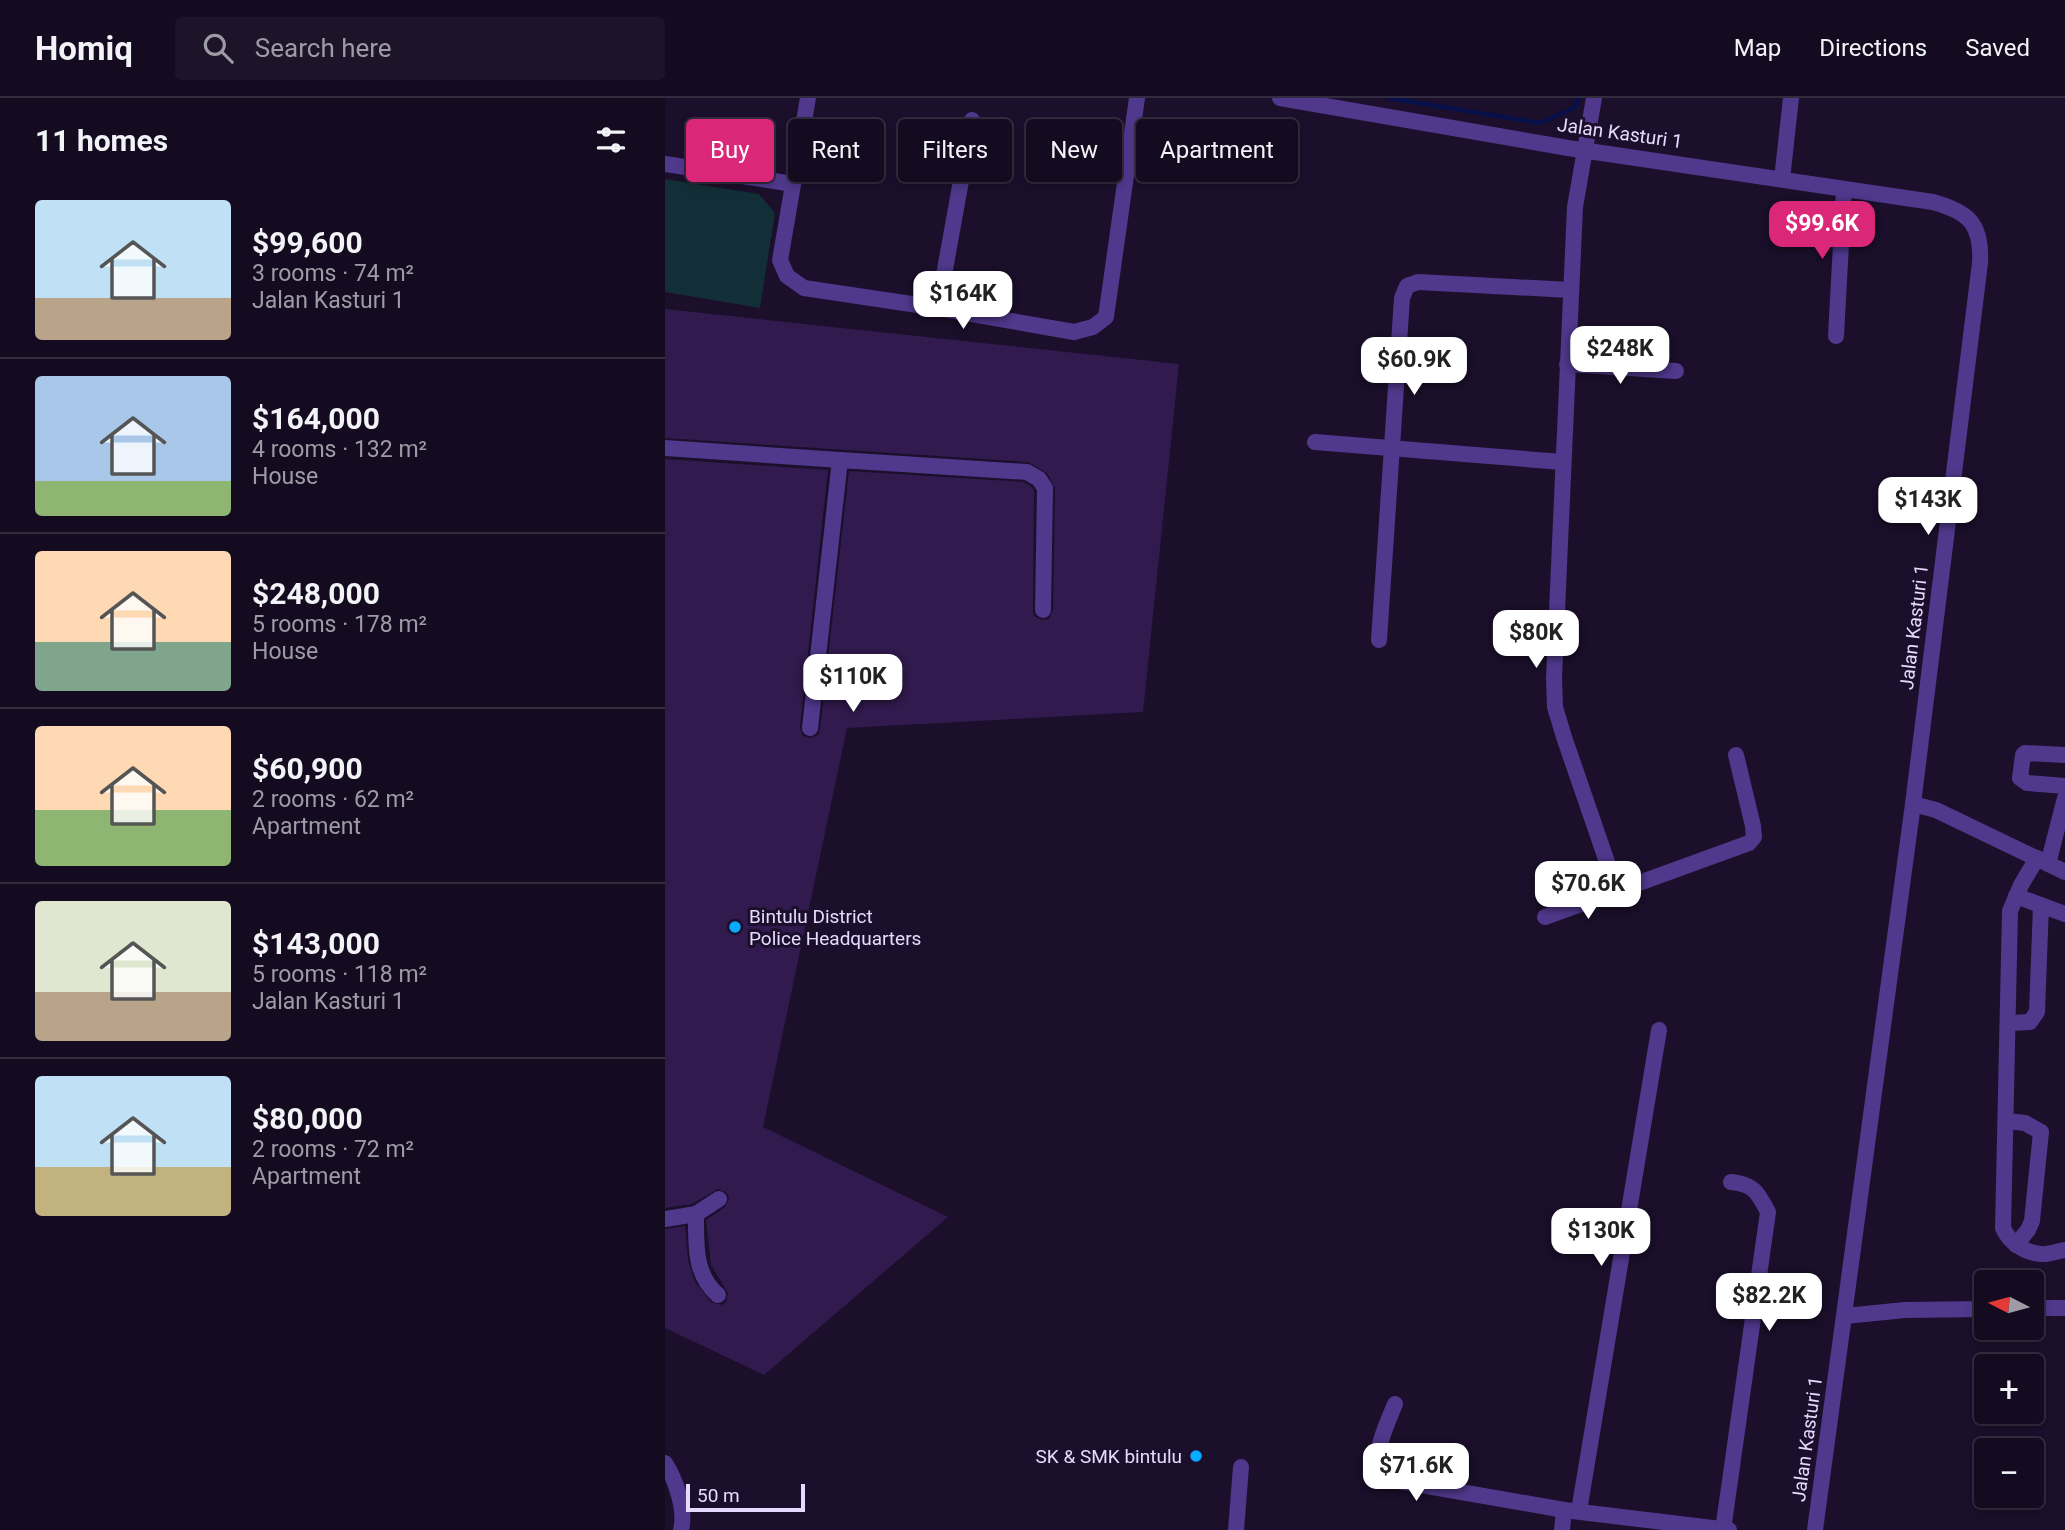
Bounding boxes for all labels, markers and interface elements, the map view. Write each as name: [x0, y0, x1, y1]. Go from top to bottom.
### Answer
search box: [175, 17, 665, 80]
text: Homiq: [35, 29, 133, 68]
icon: search: [199, 29, 237, 67]
text: Search here: [255, 33, 392, 63]
text: Map: [1734, 34, 1781, 62]
text: Directions: [1819, 34, 1927, 62]
text: Saved: [1965, 34, 2030, 62]
street label: Jalan Kasturi 1: [1556, 113, 1684, 153]
chip: Buy: [686, 119, 774, 182]
chip: Rent: [788, 119, 884, 182]
chip: Filters: [898, 119, 1012, 182]
chip: New: [1026, 119, 1122, 182]
chip: Apartment: [1136, 119, 1298, 182]
icon: filters: [592, 121, 630, 159]
text: 11 homes: [35, 123, 168, 158]
pin: $99.6K: [1765, 202, 1879, 261]
text: $99.6K: [1785, 210, 1859, 237]
text: $99,600: [252, 225, 363, 260]
icon: home: [91, 228, 175, 312]
text: 3 rooms · 74 m²: [252, 260, 414, 287]
pin: $164K: [914, 272, 1012, 331]
text: $164K: [929, 280, 997, 307]
text: Jalan Kasturi 1: [252, 287, 405, 314]
pin: $248K: [1571, 327, 1669, 386]
text: $248K: [1586, 335, 1654, 362]
pin: $60.9K: [1357, 338, 1471, 397]
text: $60.9K: [1377, 346, 1451, 373]
text: $164,000: [252, 401, 380, 436]
icon: home: [91, 404, 175, 488]
text: 4 rooms · 132 m²: [252, 436, 427, 463]
text: House: [252, 463, 318, 490]
pin: $143K: [1879, 478, 1977, 537]
text: $143K: [1894, 486, 1962, 513]
street label: Jalan Kasturi 1: [1895, 563, 1933, 691]
text: $248,000: [252, 576, 380, 611]
icon: home: [91, 579, 175, 663]
pin: $80K: [1495, 610, 1577, 670]
text: 5 rooms · 178 m²: [252, 611, 427, 638]
text: $80K: [1509, 619, 1563, 646]
text: House: [252, 638, 318, 665]
pin: $110K: [804, 654, 902, 714]
text: $110K: [819, 663, 887, 690]
text: $60,900: [252, 751, 363, 786]
icon: home: [91, 754, 175, 838]
text: 2 rooms · 62 m²: [252, 786, 414, 813]
text: Apartment: [252, 813, 361, 840]
pin: $70.6K: [1531, 862, 1645, 921]
text: $70.6K: [1551, 870, 1625, 897]
place label: Bintulu District Police Headquarters: [749, 905, 921, 950]
marker: Bintulu District Police Headquarters: [727, 919, 743, 935]
text: $143,000: [252, 926, 380, 961]
icon: home: [91, 929, 175, 1013]
text: 5 rooms · 118 m²: [252, 961, 427, 988]
text: Jalan Kasturi 1: [252, 988, 405, 1015]
text: $80,000: [252, 1101, 363, 1136]
icon: home: [91, 1104, 175, 1188]
text: 2 rooms · 72 m²: [252, 1136, 414, 1163]
text: Apartment: [252, 1163, 361, 1190]
pin: $130K: [1552, 1208, 1650, 1268]
text: $130K: [1567, 1217, 1635, 1244]
north arrow: [1974, 1270, 2044, 1340]
map controls: [1974, 1270, 2044, 1508]
pin: $82.2K: [1712, 1274, 1826, 1333]
text: $82.2K: [1732, 1282, 1806, 1309]
button: +: [1974, 1354, 2044, 1424]
street label: Jalan Kasturi 1: [1787, 1375, 1827, 1503]
button: −: [1974, 1438, 2044, 1508]
pin: $71.6K: [1359, 1444, 1473, 1503]
place label: SK & SMK bintulu: [1035, 1445, 1182, 1468]
marker: SK & SMK bintulu: [1188, 1448, 1204, 1464]
text: $71.6K: [1379, 1452, 1453, 1479]
scale bar: [686, 1481, 805, 1513]
text: 50 m: [697, 1484, 740, 1507]

